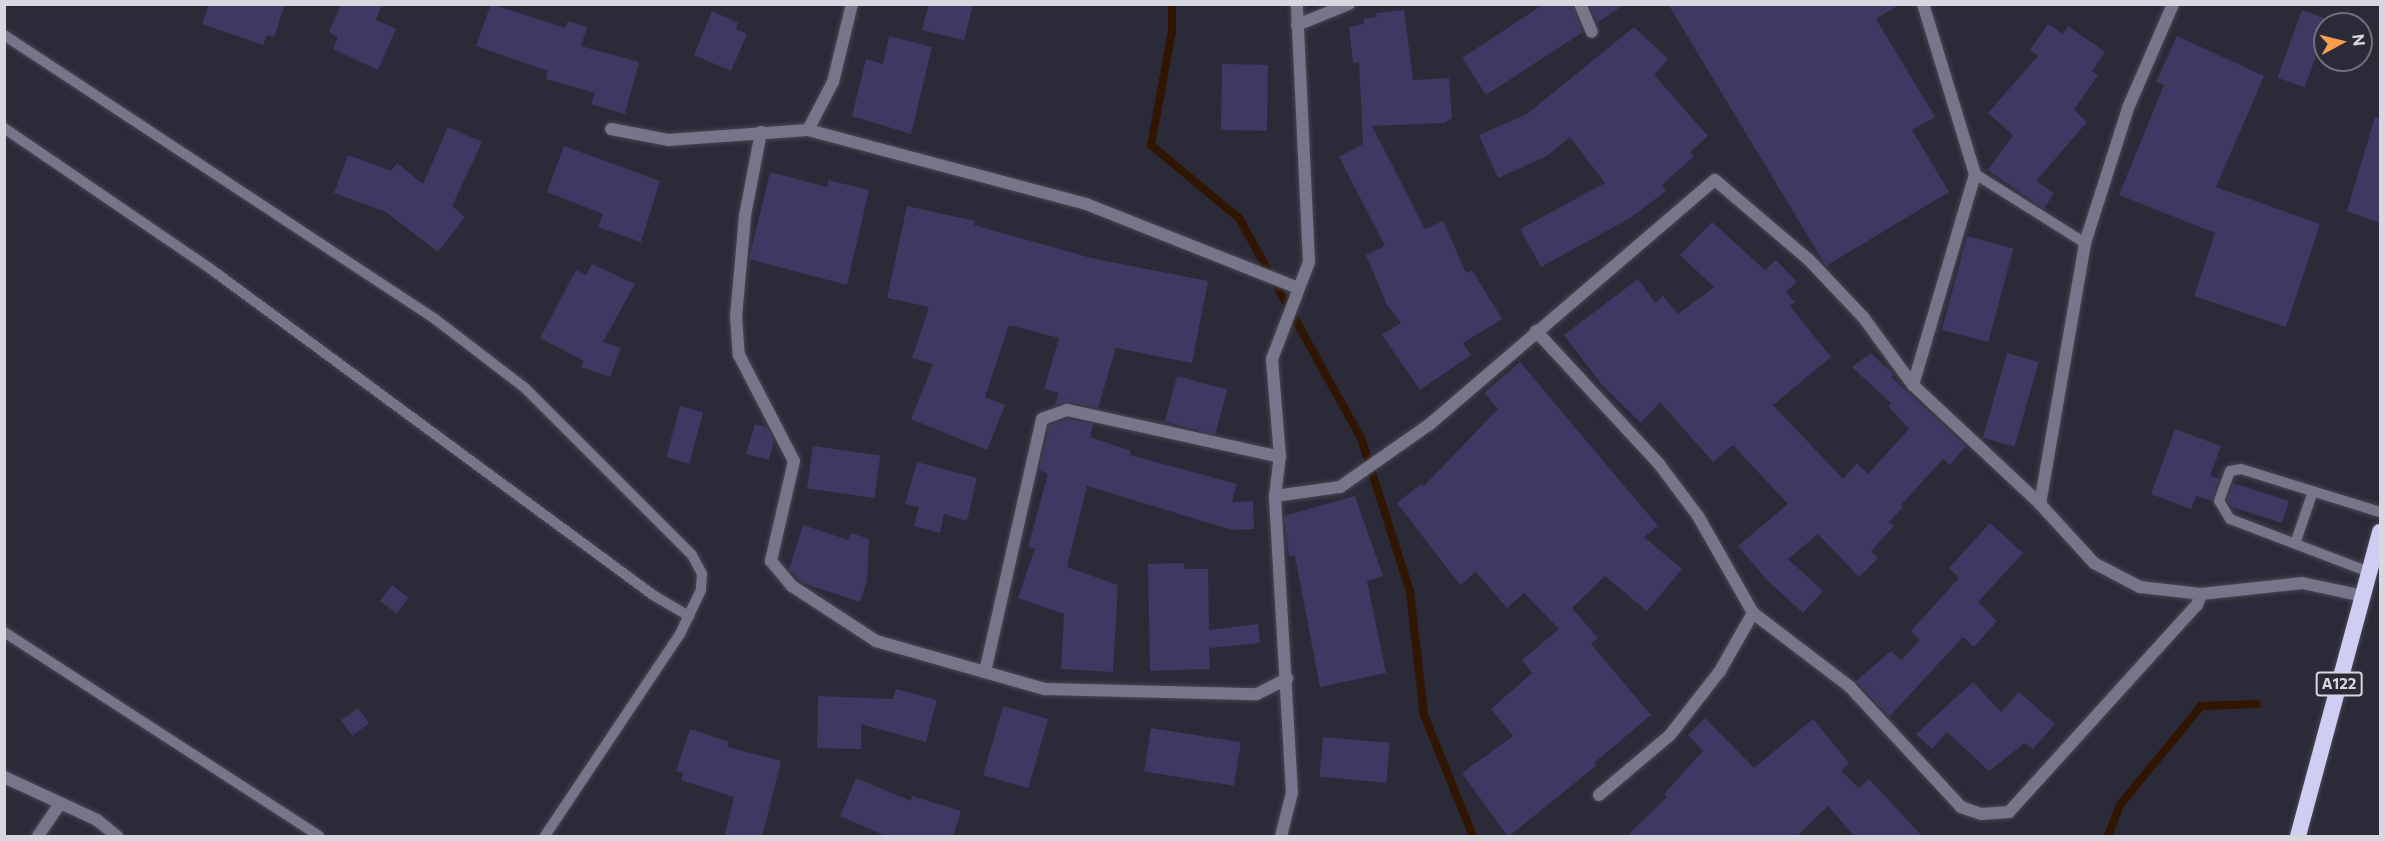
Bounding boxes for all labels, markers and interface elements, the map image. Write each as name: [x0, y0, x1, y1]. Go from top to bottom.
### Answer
north arrow: [2313, 12, 2373, 72]
text: N: [2349, 33, 2370, 47]
road number: A122: [2315, 672, 2363, 696]

